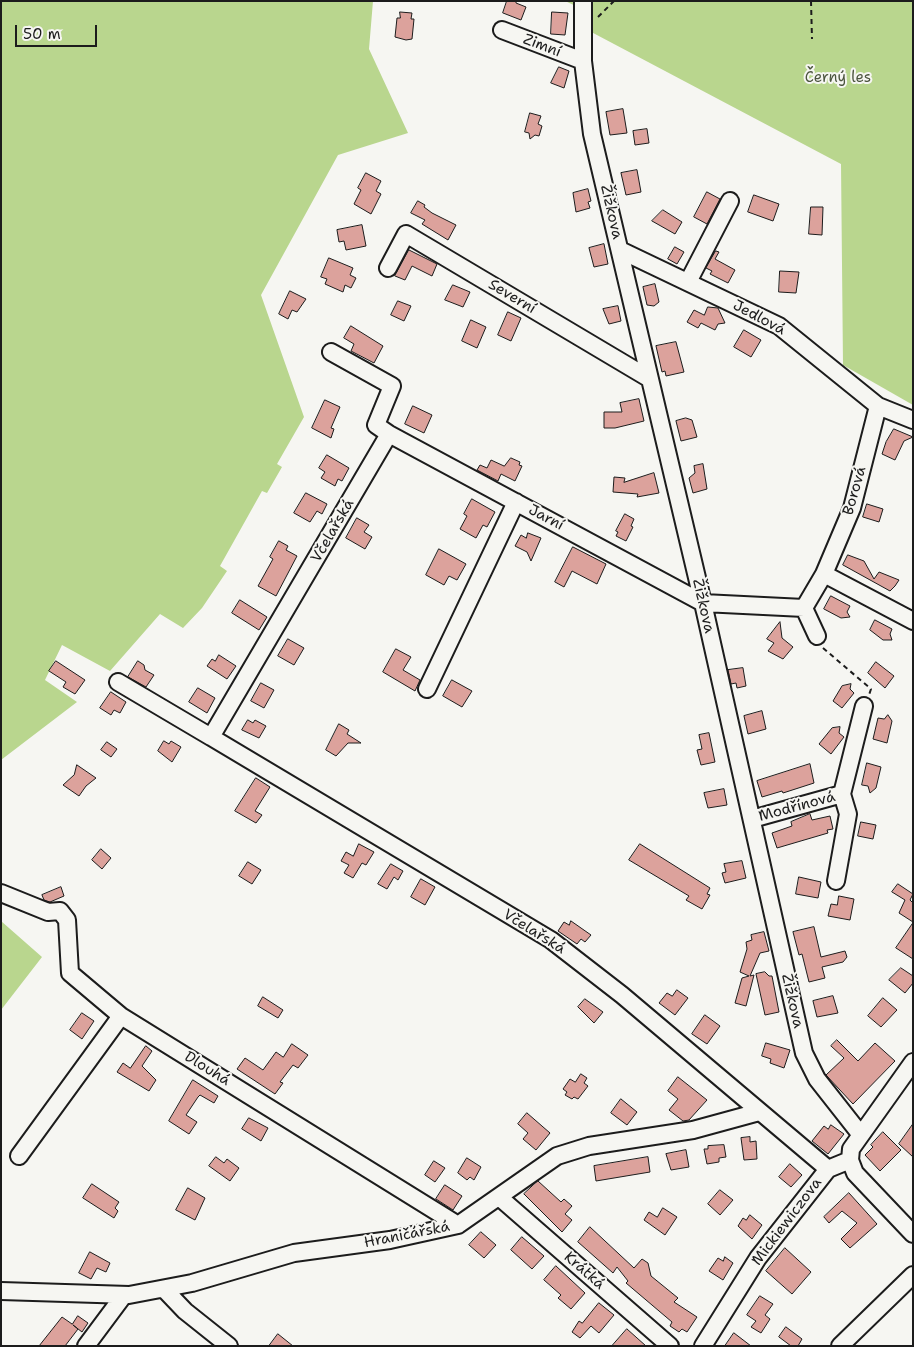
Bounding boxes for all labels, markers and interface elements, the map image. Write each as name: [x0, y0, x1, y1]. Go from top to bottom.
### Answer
scale bar: [18, 15, 100, 47]
text: 50 m: [23, 24, 61, 44]
street label: Zimní: [520, 31, 564, 61]
park label: Černý les: [805, 69, 871, 87]
street label: Žižkova: [596, 183, 626, 241]
street label: Severní: [485, 276, 539, 318]
street label: Jedlová: [730, 297, 788, 339]
street label: Borová: [839, 465, 871, 517]
street label: Včelařská: [308, 496, 358, 566]
street label: Jarní: [525, 501, 567, 535]
street label: Žižkova: [688, 577, 718, 635]
street label: Modřínová: [757, 788, 837, 826]
street label: Včelařská: [500, 906, 568, 958]
street label: Žižkova: [777, 972, 807, 1030]
street label: Dlouhá: [181, 1048, 233, 1090]
street label: Mickiewiczova: [748, 1175, 826, 1269]
street label: Hraničářská: [363, 1218, 451, 1252]
street label: Krátká: [560, 1248, 608, 1294]

